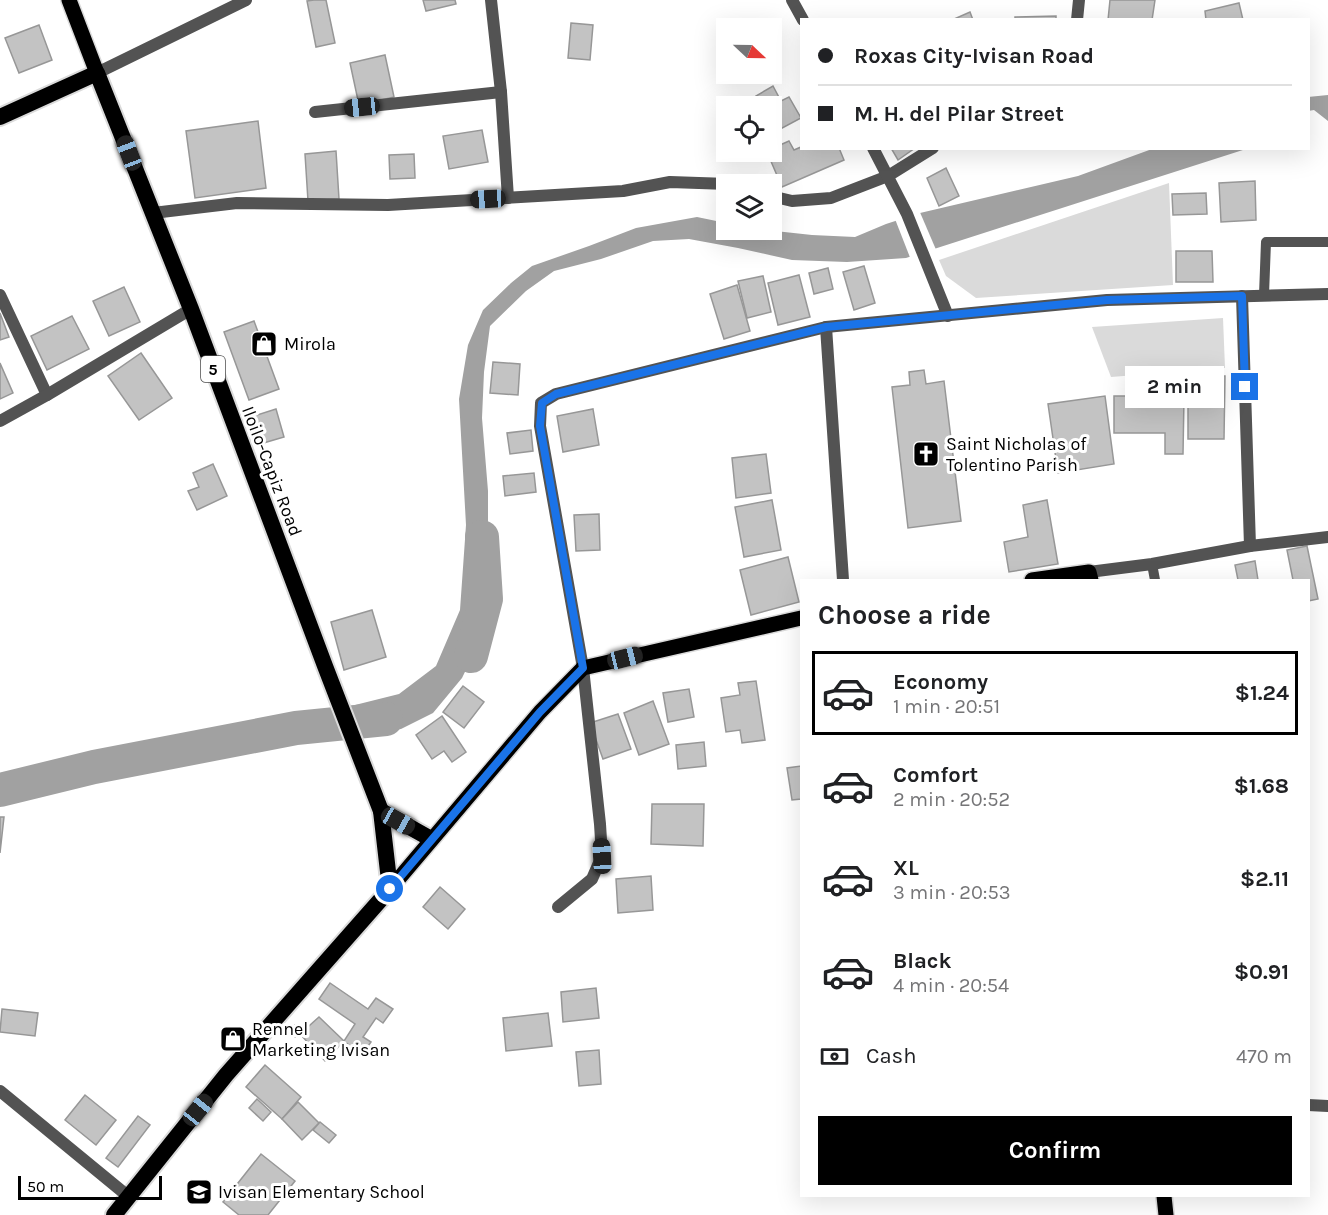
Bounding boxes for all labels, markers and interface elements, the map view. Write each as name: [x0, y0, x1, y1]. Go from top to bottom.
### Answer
north arrow: [716, 18, 782, 84]
map controls: [716, 18, 782, 240]
text: Roxas City-Ivisan Road: [854, 43, 1094, 69]
car: [343, 96, 381, 118]
button: locate: [716, 96, 782, 162]
text: M. H. del Pilar Street: [854, 101, 1064, 127]
car: [114, 133, 144, 173]
button: layers: [716, 174, 782, 240]
car: [470, 189, 506, 209]
shop icon: Mirola: [249, 329, 279, 359]
place label: Mirola: [284, 333, 336, 355]
road number: 5: [201, 356, 225, 382]
callout: 2 min: [1125, 366, 1224, 408]
route end: [1231, 373, 1258, 400]
text: 2 min: [1147, 375, 1202, 398]
street label: Iloilo-Capiz Road: [237, 403, 307, 539]
place label: Saint Nicholas of Tolentino Parish: [946, 433, 1087, 476]
church icon: Saint Nicholas of Tolentino Parish: [911, 439, 941, 469]
text: Choose a ride: [818, 599, 991, 631]
car: [605, 645, 645, 671]
icon: car: [821, 666, 875, 720]
text: Economy: [893, 669, 988, 695]
text: $1.24: [1235, 680, 1289, 706]
text: 1 min · 20:51: [893, 695, 1000, 718]
icon: car: [821, 759, 875, 813]
text: Comfort: [893, 762, 978, 788]
text: $1.68: [1234, 773, 1289, 799]
text: 2 min · 20:52: [893, 788, 1010, 811]
car: [378, 804, 418, 838]
car: [592, 838, 612, 874]
icon: car: [821, 852, 875, 906]
text: XL: [893, 855, 919, 881]
text: $2.11: [1240, 866, 1289, 892]
route start: [376, 875, 403, 902]
text: 3 min · 20:53: [893, 881, 1011, 904]
icon: car: [821, 945, 875, 999]
text: Black: [893, 948, 952, 974]
text: $0.91: [1234, 959, 1289, 985]
text: 4 min · 20:54: [893, 974, 1009, 997]
place label: Rennel Marketing Ivisan: [252, 1018, 390, 1061]
shop icon: Rennel Marketing Ivisan: [218, 1024, 248, 1054]
icon: cash: [818, 1040, 851, 1073]
text: Cash: [866, 1043, 916, 1069]
text: 470 m: [1236, 1045, 1292, 1068]
car: [180, 1090, 216, 1130]
button: Confirm: [818, 1116, 1292, 1185]
scale bar: [18, 1173, 162, 1200]
text: 50 m: [27, 1177, 64, 1196]
school or university icon: Ivisan Elementary School: [184, 1177, 214, 1207]
place label: Ivisan Elementary School: [218, 1181, 425, 1203]

